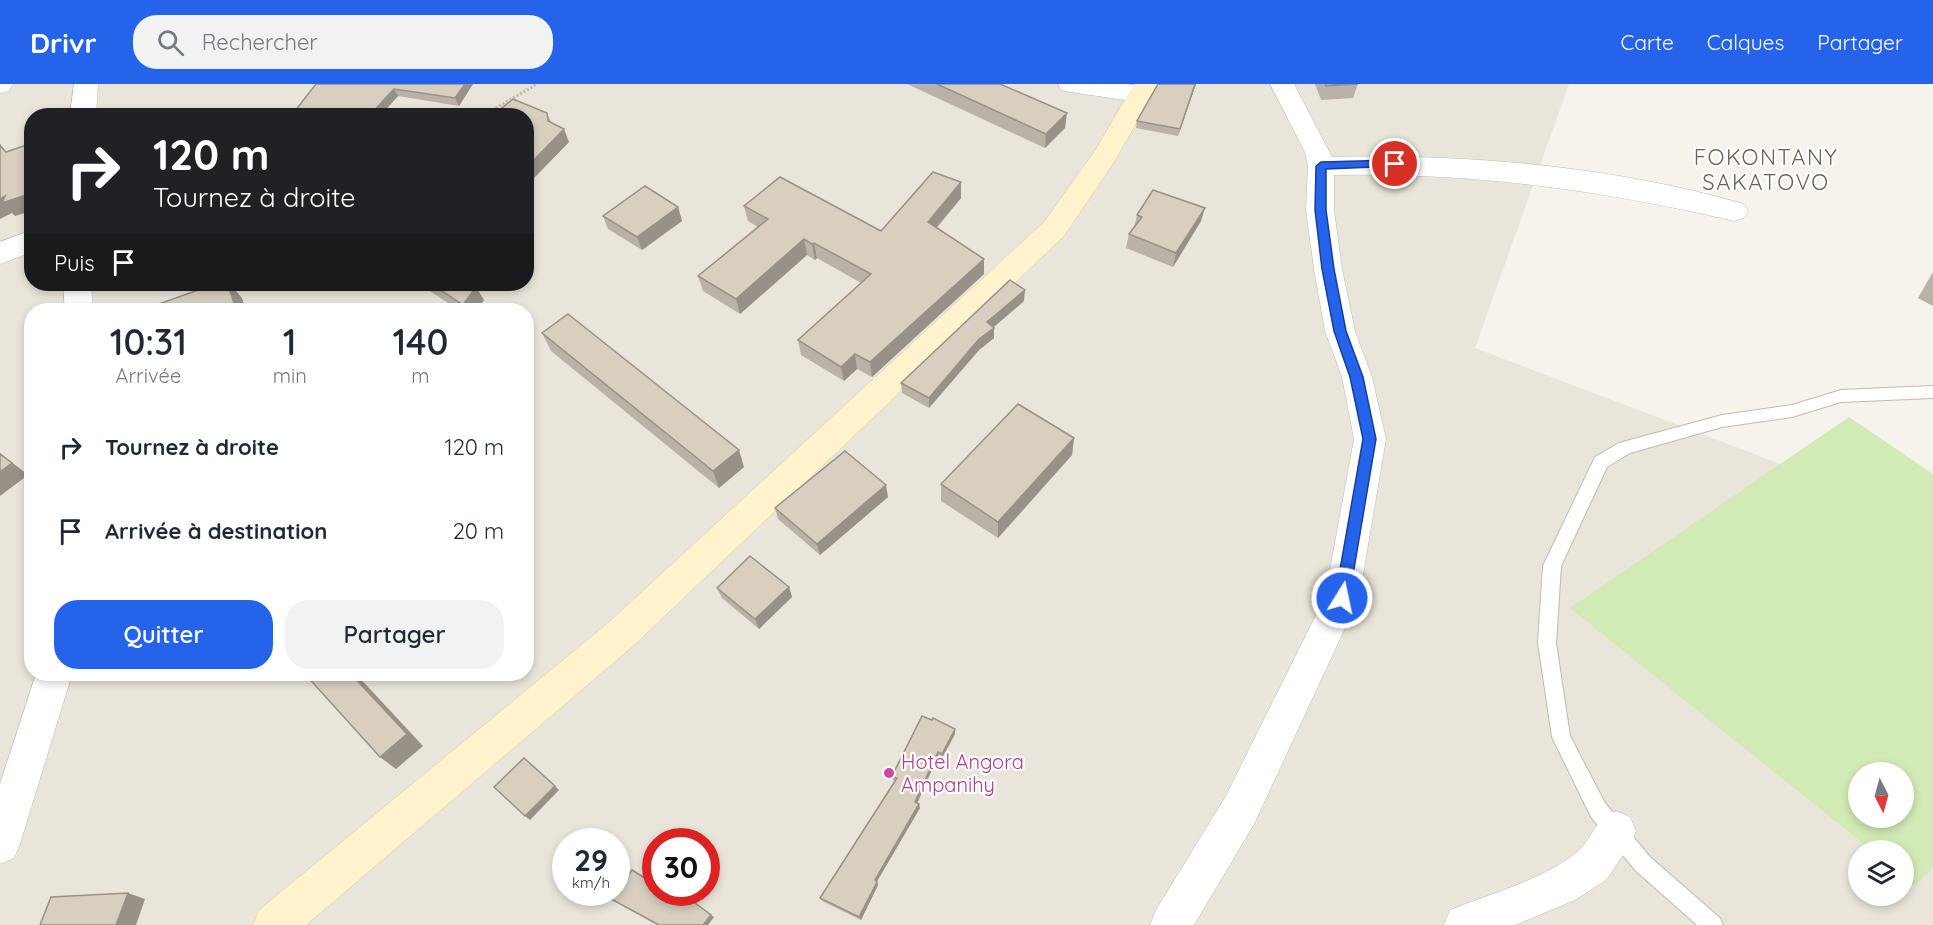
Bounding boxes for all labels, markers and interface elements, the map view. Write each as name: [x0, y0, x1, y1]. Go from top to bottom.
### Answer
search box: [133, 15, 553, 69]
text: Drivr: [30, 25, 97, 60]
icon: search: [154, 26, 187, 59]
text: Rechercher: [202, 28, 318, 56]
text: Carte: [1620, 29, 1674, 55]
text: Calques: [1707, 29, 1784, 55]
text: Partager: [1817, 29, 1903, 55]
text: 120 m: [153, 128, 270, 181]
icon: right: [54, 132, 132, 210]
pin: [1369, 138, 1420, 189]
district label: FOKONTANY SAKATOVO: [1694, 143, 1838, 196]
icon: arrive: [1378, 147, 1411, 180]
text: Tournez à droite: [153, 180, 356, 214]
icon: arrive: [107, 246, 140, 279]
text: Puis: [54, 249, 95, 277]
text: 10:31: [110, 319, 187, 364]
text: 1: [283, 319, 297, 364]
text: 140: [392, 319, 448, 364]
text: Arrivée: [115, 363, 181, 388]
text: min: [273, 363, 307, 388]
text: m: [411, 363, 430, 388]
icon: right: [54, 431, 87, 464]
text: Tournez à droite: [105, 433, 279, 461]
text: 120 m: [445, 433, 504, 461]
icon: arrive: [54, 515, 87, 548]
text: Arrivée à destination: [105, 517, 327, 545]
text: 20 m: [453, 517, 504, 545]
position arrow: [1310, 566, 1374, 630]
button: Quitter: [54, 600, 273, 669]
button: Partager: [285, 600, 504, 669]
place label: Hotel Angora Ampanihy: [901, 749, 1024, 797]
north arrow: [1848, 762, 1914, 828]
map controls: [1848, 762, 1914, 906]
marker: Hotel Angora Ampanihy: [882, 766, 896, 780]
speed limit sign: 30: [642, 828, 720, 906]
button: layers: [1848, 840, 1914, 906]
text: 29: [574, 841, 608, 879]
text: km/h: [572, 873, 610, 892]

